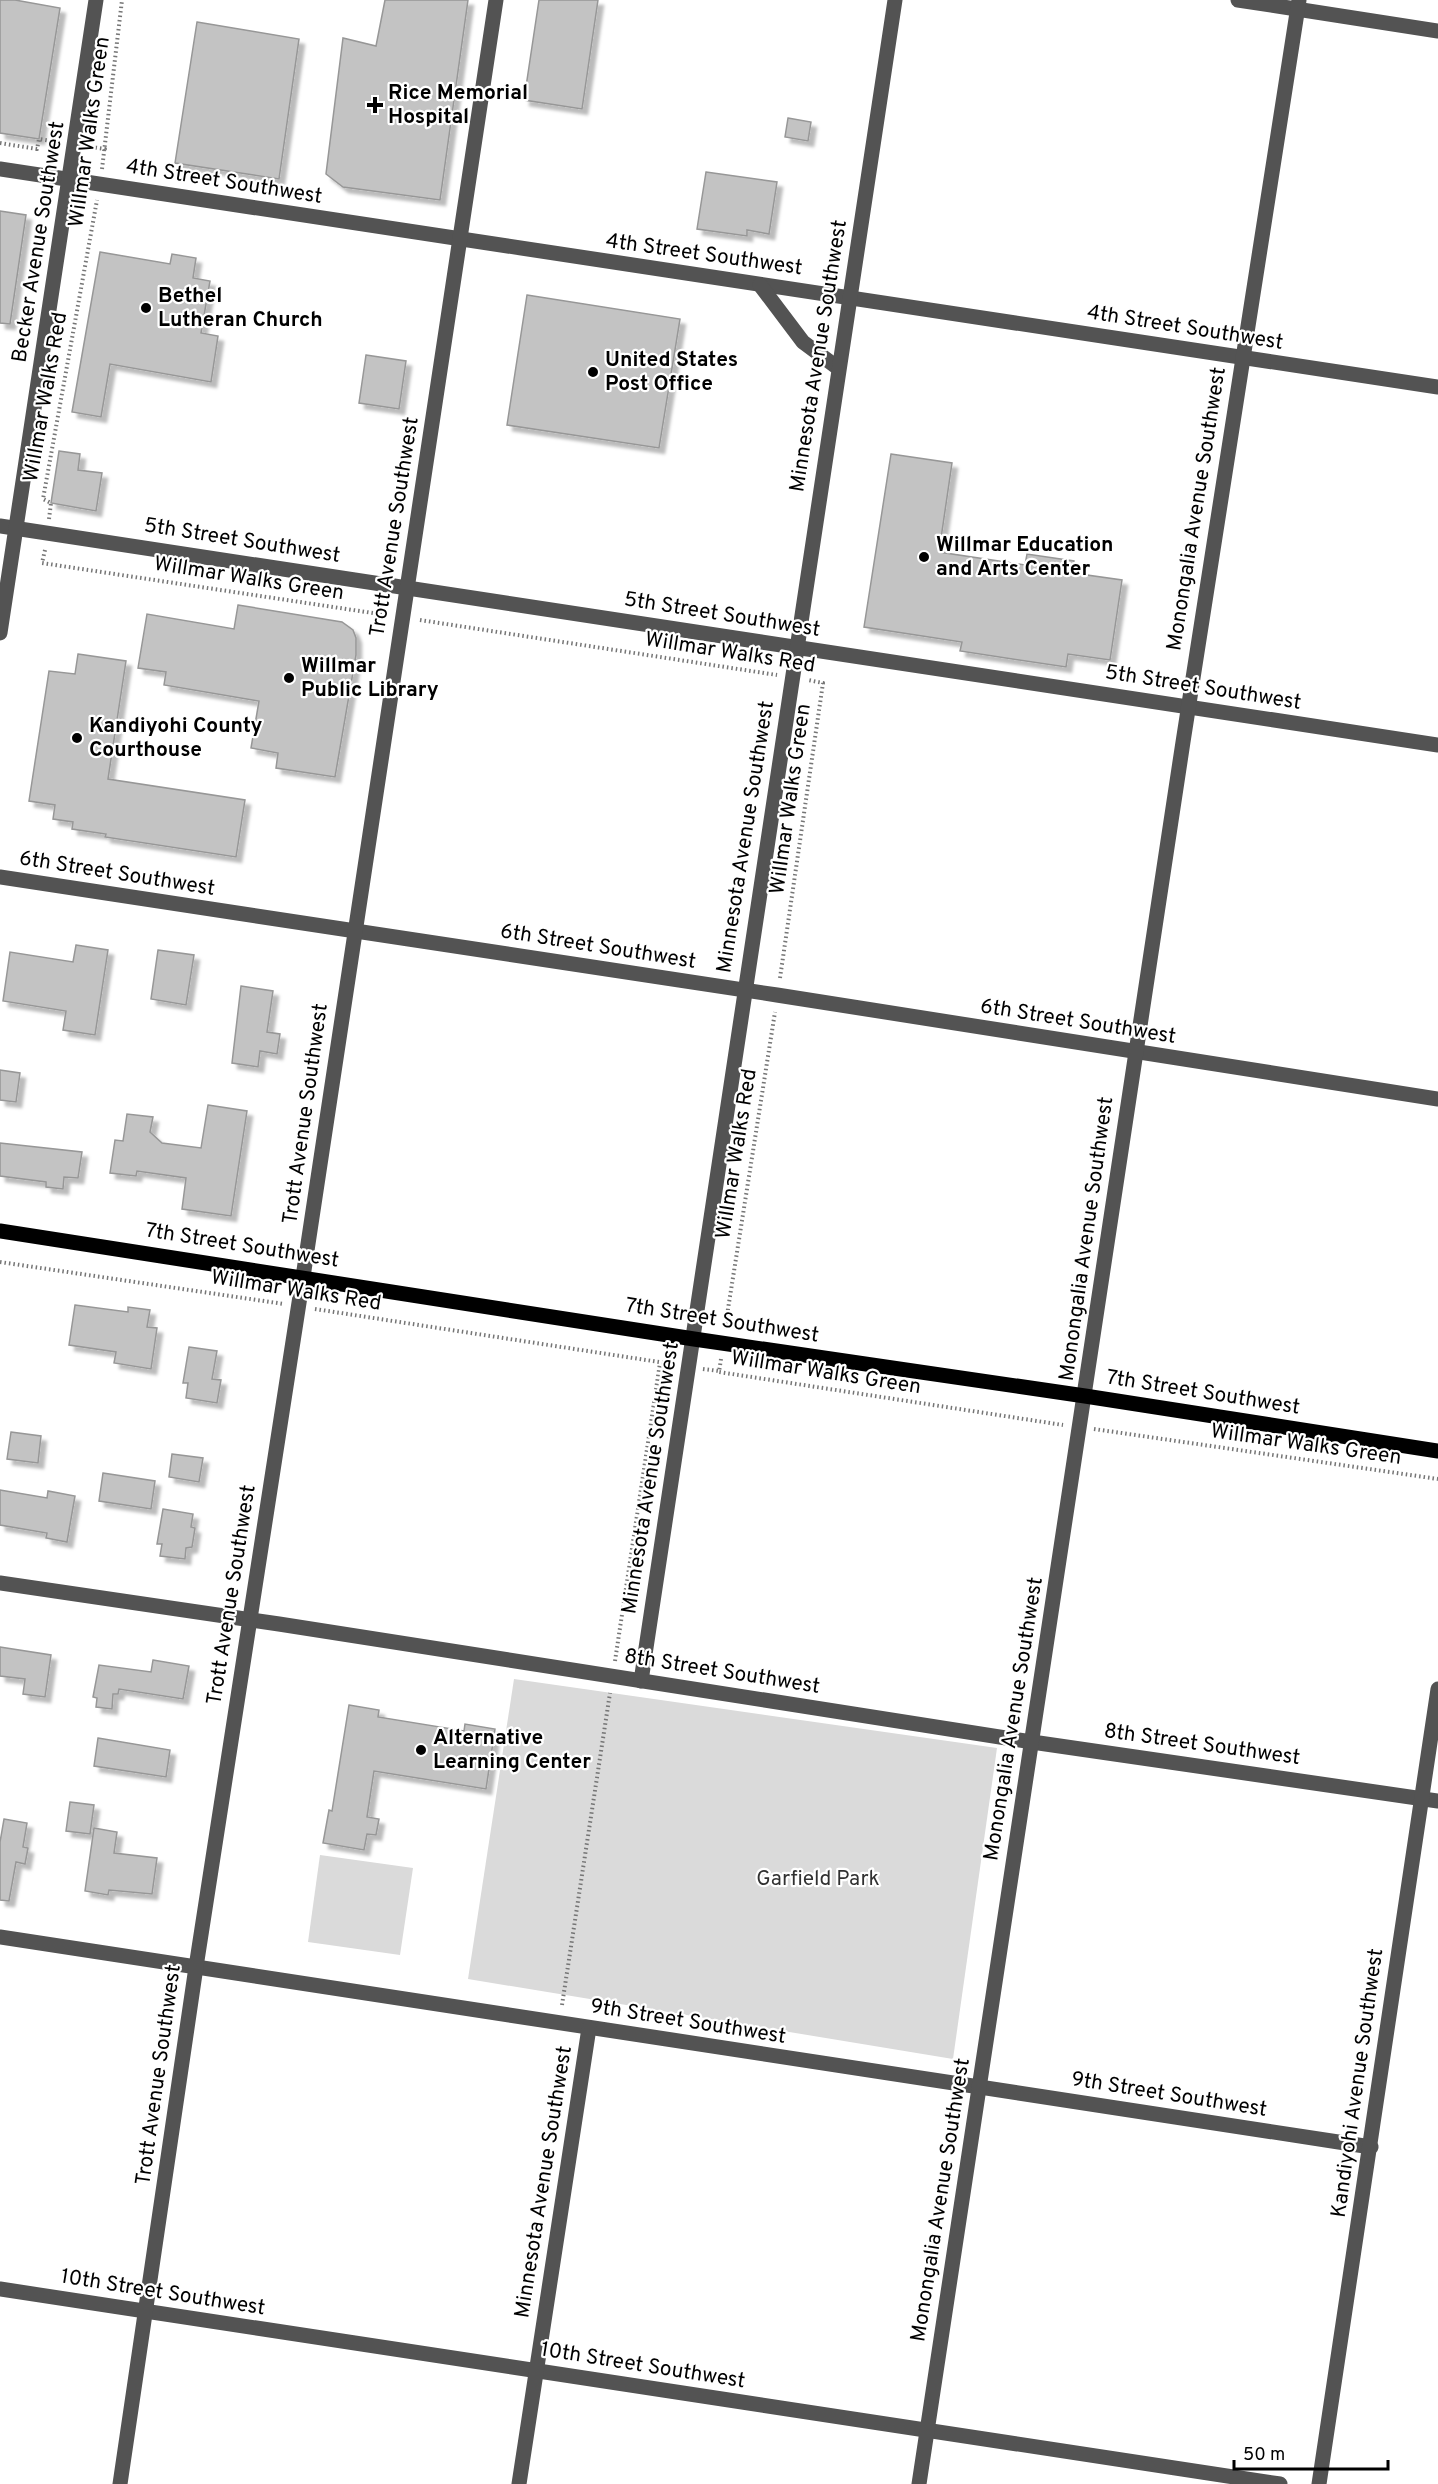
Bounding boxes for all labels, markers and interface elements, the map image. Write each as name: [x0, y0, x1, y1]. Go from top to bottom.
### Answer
street label: Willmar Walks Green: [63, 35, 117, 229]
place label: Rice Memorial Hospital: [388, 80, 528, 131]
marker: Rice Memorial Hospital: [366, 96, 384, 114]
street label: Becker Avenue Southwest: [7, 119, 71, 365]
street label: 4th Street Southwest: [124, 153, 324, 211]
street label: Minnesota Avenue Southwest: [784, 218, 854, 494]
street label: 4th Street Southwest: [604, 228, 804, 282]
place label: Bethel Lutheran Church: [158, 283, 323, 334]
street label: 4th Street Southwest: [1085, 299, 1285, 357]
marker: Bethel Lutheran Church: [139, 301, 153, 315]
street label: Willmar Walks Red: [18, 310, 74, 484]
place label: United States Post Office: [605, 347, 738, 398]
marker: United States Post Office: [586, 365, 600, 379]
street label: Monongalia Avenue Southwest: [1161, 365, 1233, 653]
street label: Trott Avenue Southwest: [364, 415, 426, 639]
street label: 5th Street Southwest: [142, 512, 342, 570]
place label: Willmar Education and Arts Center: [936, 532, 1113, 583]
marker: Willmar Education and Arts Center: [917, 550, 931, 564]
street label: Willmar Walks Green: [152, 551, 346, 607]
street label: 5th Street Southwest: [622, 586, 822, 644]
street label: Willmar Walks Red: [643, 626, 817, 680]
place label: Willmar Public Library: [301, 653, 439, 704]
street label: 5th Street Southwest: [1103, 659, 1303, 717]
marker: Willmar Public Library: [282, 671, 296, 685]
street label: Minnesota Avenue Southwest: [711, 699, 781, 975]
street label: Willmar Walks Green: [764, 702, 818, 896]
place label: Kandiyohi County Courthouse: [89, 713, 263, 764]
marker: Kandiyohi County Courthouse: [70, 731, 84, 745]
street label: 6th Street Southwest: [17, 845, 217, 903]
street label: 6th Street Southwest: [498, 918, 698, 976]
street label: 6th Street Southwest: [978, 993, 1178, 1051]
street label: Trott Avenue Southwest: [277, 1002, 335, 1226]
street label: Willmar Walks Red: [710, 1067, 764, 1241]
street label: Monongalia Avenue Southwest: [1054, 1095, 1120, 1383]
street label: 7th Street Southwest: [143, 1217, 341, 1275]
street label: Willmar Walks Red: [209, 1264, 383, 1318]
street label: 7th Street Southwest: [623, 1292, 821, 1350]
street label: Minnesota Avenue Southwest: [616, 1340, 686, 1616]
street label: Willmar Walks Green: [729, 1345, 923, 1401]
street label: 7th Street Southwest: [1104, 1364, 1302, 1422]
street label: Willmar Walks Green: [1209, 1418, 1403, 1472]
street label: Trott Avenue Southwest: [201, 1483, 263, 1707]
street label: Monongalia Avenue Southwest: [978, 1575, 1050, 1863]
street label: 8th Street Southwest: [622, 1643, 822, 1701]
street label: 8th Street Southwest: [1102, 1718, 1302, 1772]
place label: Alternative Learning Center: [433, 1725, 591, 1776]
marker: Alternative Learning Center: [414, 1743, 428, 1757]
park label: Garfield Park: [756, 1866, 880, 1893]
street label: Kandiyohi Avenue Southwest: [1326, 1947, 1390, 2219]
street label: Trott Avenue Southwest: [130, 1963, 188, 2187]
street label: 9th Street Southwest: [588, 1993, 788, 2051]
street label: Minnesota Avenue Southwest: [509, 2044, 579, 2320]
street label: Monongalia Avenue Southwest: [905, 2056, 977, 2344]
street label: 9th Street Southwest: [1069, 2066, 1269, 2124]
street label: 10th Street Southwest: [59, 2263, 267, 2323]
street label: 10th Street Southwest: [539, 2336, 747, 2396]
scale bar: [1234, 2433, 1388, 2471]
text: 50 m: [1243, 2444, 1285, 2467]

